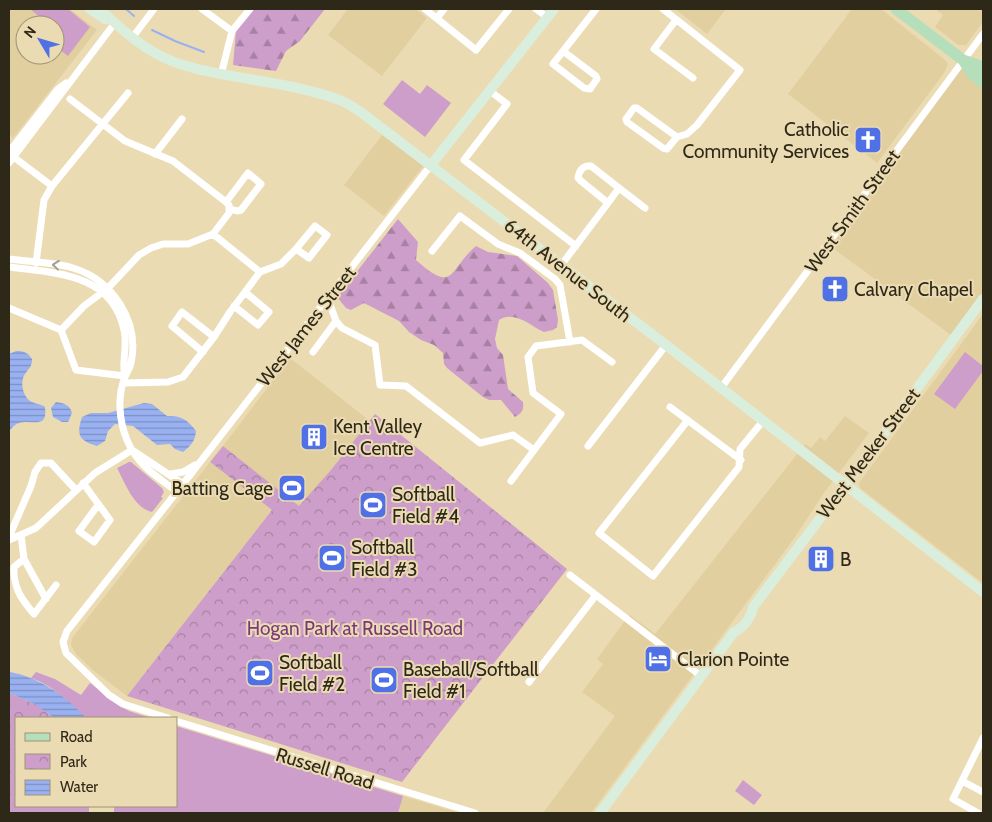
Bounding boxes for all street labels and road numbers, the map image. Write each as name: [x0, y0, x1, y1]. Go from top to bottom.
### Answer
street label: West Smith Street: [800, 145, 905, 278]
street label: 64th Avenue South: [499, 213, 636, 327]
street label: West James Street: [252, 261, 361, 391]
street label: West Meeker Street: [812, 383, 925, 523]
street label: Russell Road: [273, 743, 377, 794]

